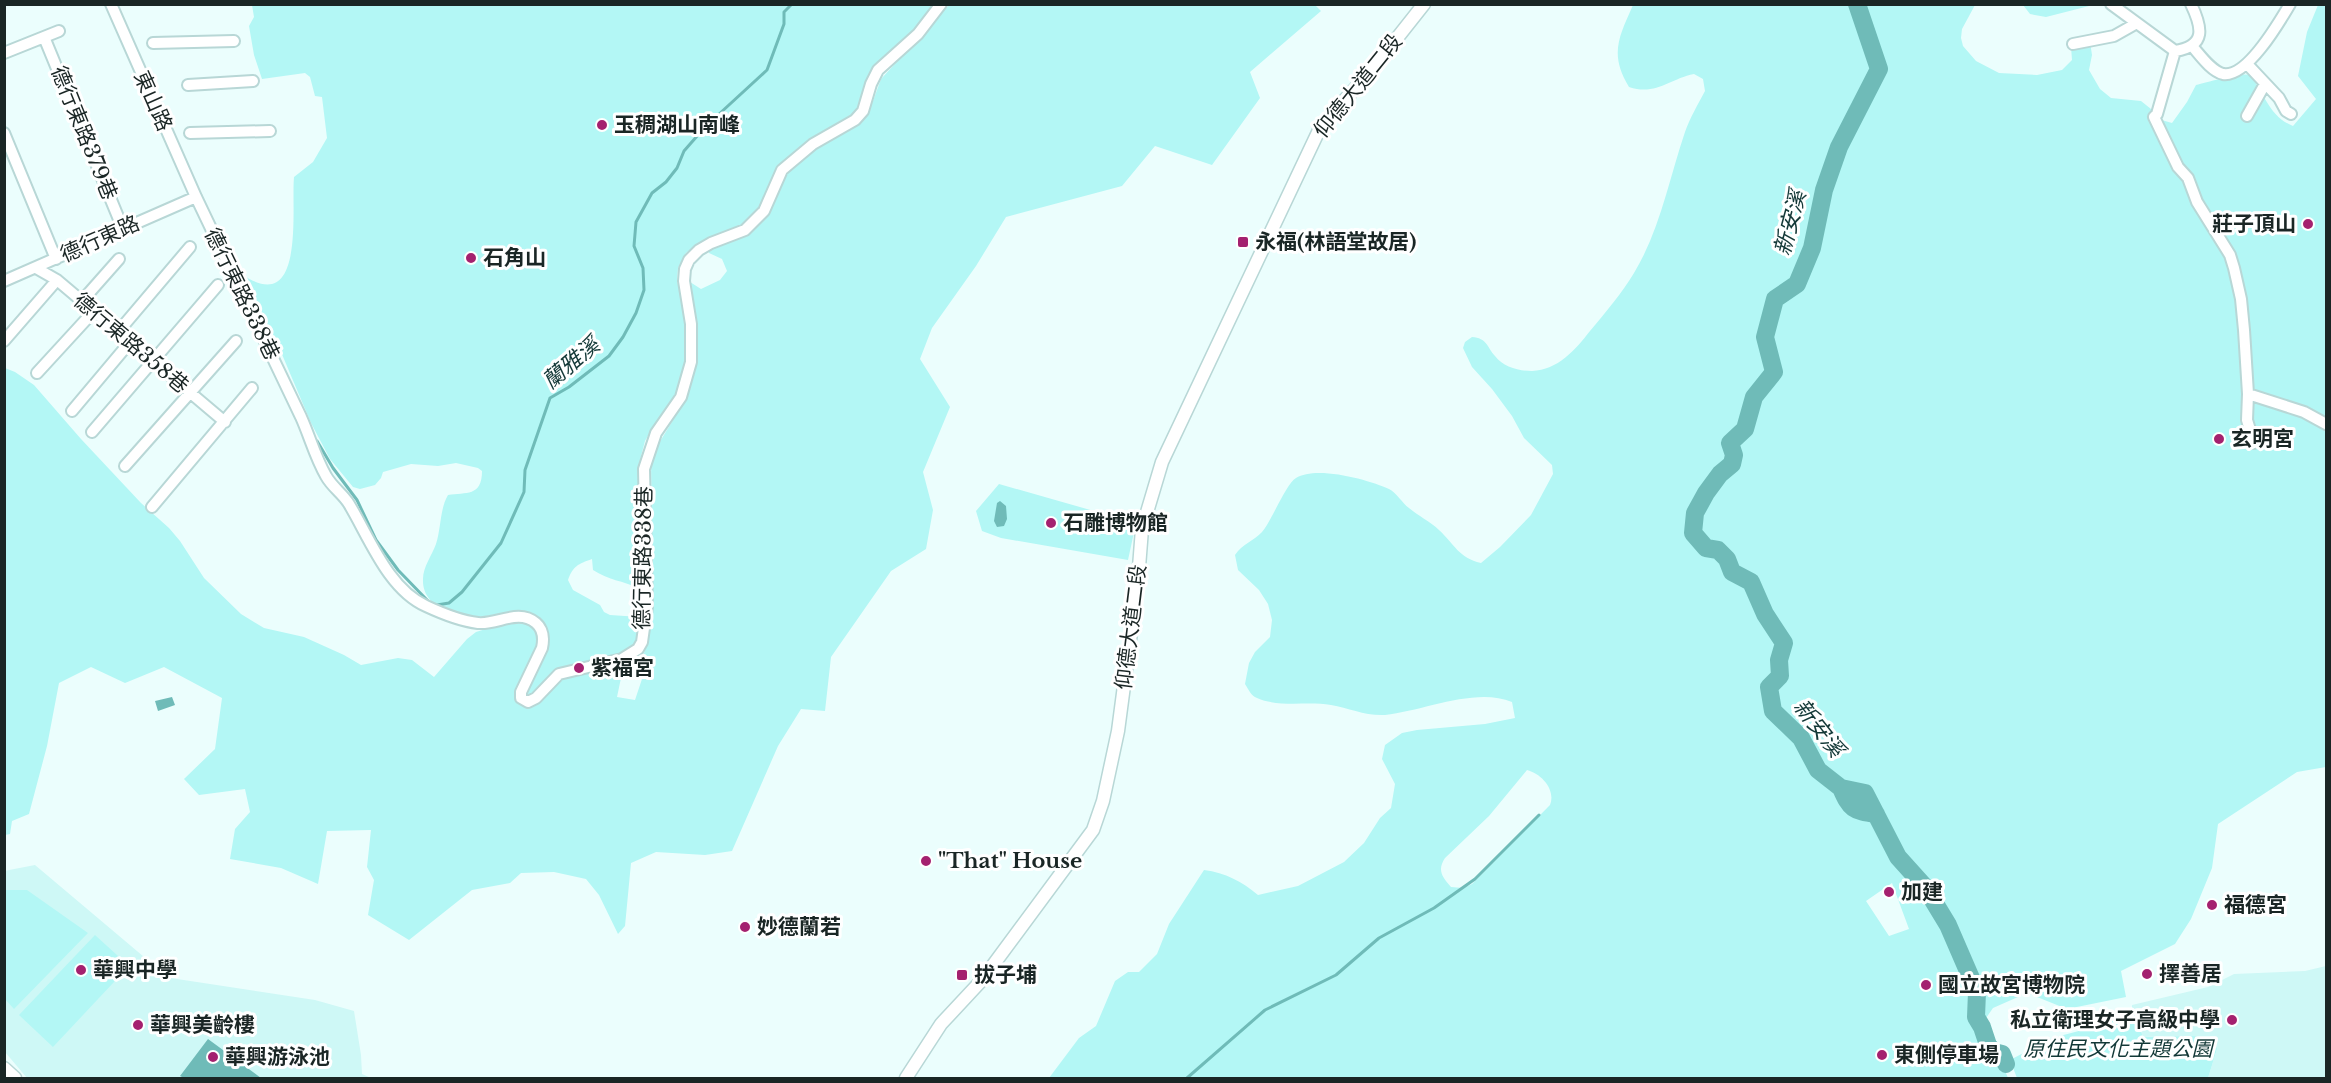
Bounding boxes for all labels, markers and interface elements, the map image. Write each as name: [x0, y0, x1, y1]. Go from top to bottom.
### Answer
street label: 仰德大道二段: [1308, 29, 1408, 143]
street label: 德行東路379巷: [45, 62, 123, 204]
street label: 東山路: [128, 67, 178, 135]
place label: 玉稠湖山南峰: [614, 112, 740, 138]
marker: 玉稠湖山南峰: [595, 118, 609, 132]
water label: 新安溪: [1768, 185, 1812, 258]
street label: 德行東路: [56, 210, 144, 268]
place label: 莊子頂山: [2212, 211, 2296, 237]
marker: 莊子頂山: [2301, 217, 2315, 231]
street label: 德行東路338巷: [199, 224, 285, 364]
place label: 永福(林語堂故居): [1255, 229, 1416, 255]
marker: 永福(林語堂故居): [1236, 235, 1250, 249]
place label: 石角山: [483, 245, 546, 271]
marker: 石角山: [464, 251, 478, 265]
street label: 德行東路358巷: [68, 287, 194, 399]
water label: 蘭雅溪: [537, 330, 607, 395]
place label: 玄明宮: [2231, 426, 2294, 452]
marker: 玄明宮: [2212, 432, 2226, 446]
street label: 德行東路338巷: [629, 486, 657, 630]
place label: 石雕博物館: [1063, 510, 1168, 536]
marker: 石雕博物館: [1044, 516, 1058, 530]
street label: 仰德大道二段: [1110, 563, 1152, 691]
place label: 紫福宮: [591, 655, 654, 681]
marker: 紫福宮: [572, 661, 586, 675]
water label: 新安溪: [1788, 694, 1852, 765]
place label: "That" House: [938, 848, 1082, 874]
marker: "That" House: [919, 854, 933, 868]
place label: 加建: [1901, 879, 1943, 905]
marker: 加建: [1882, 885, 1896, 899]
place label: 福德宮: [2224, 892, 2287, 918]
marker: 福德宮: [2205, 898, 2219, 912]
place label: 妙德蘭若: [757, 914, 841, 940]
marker: 妙德蘭若: [738, 920, 752, 934]
place label: 華興中學: [93, 957, 177, 983]
place label: 擇善居: [2159, 961, 2222, 987]
place label: 拔子埔: [974, 962, 1037, 988]
marker: 華興中學: [74, 963, 88, 977]
marker: 擇善居: [2140, 967, 2154, 981]
marker: 拔子埔: [955, 968, 969, 982]
place label: 國立故宮博物院: [1938, 972, 2085, 998]
marker: 國立故宮博物院: [1919, 978, 1933, 992]
place label: 私立衛理女子高級中學: [2010, 1007, 2220, 1033]
place label: 華興美齡樓: [150, 1012, 255, 1038]
marker: 私立衛理女子高級中學: [2225, 1013, 2239, 1027]
marker: 華興美齡樓: [131, 1018, 145, 1032]
park label: 原住民文化主題公園: [2024, 1036, 2215, 1062]
place label: 東側停車場: [1894, 1042, 1999, 1068]
place label: 華興游泳池: [225, 1044, 330, 1070]
marker: 東側停車場: [1875, 1048, 1889, 1062]
marker: 華興游泳池: [206, 1050, 220, 1064]

